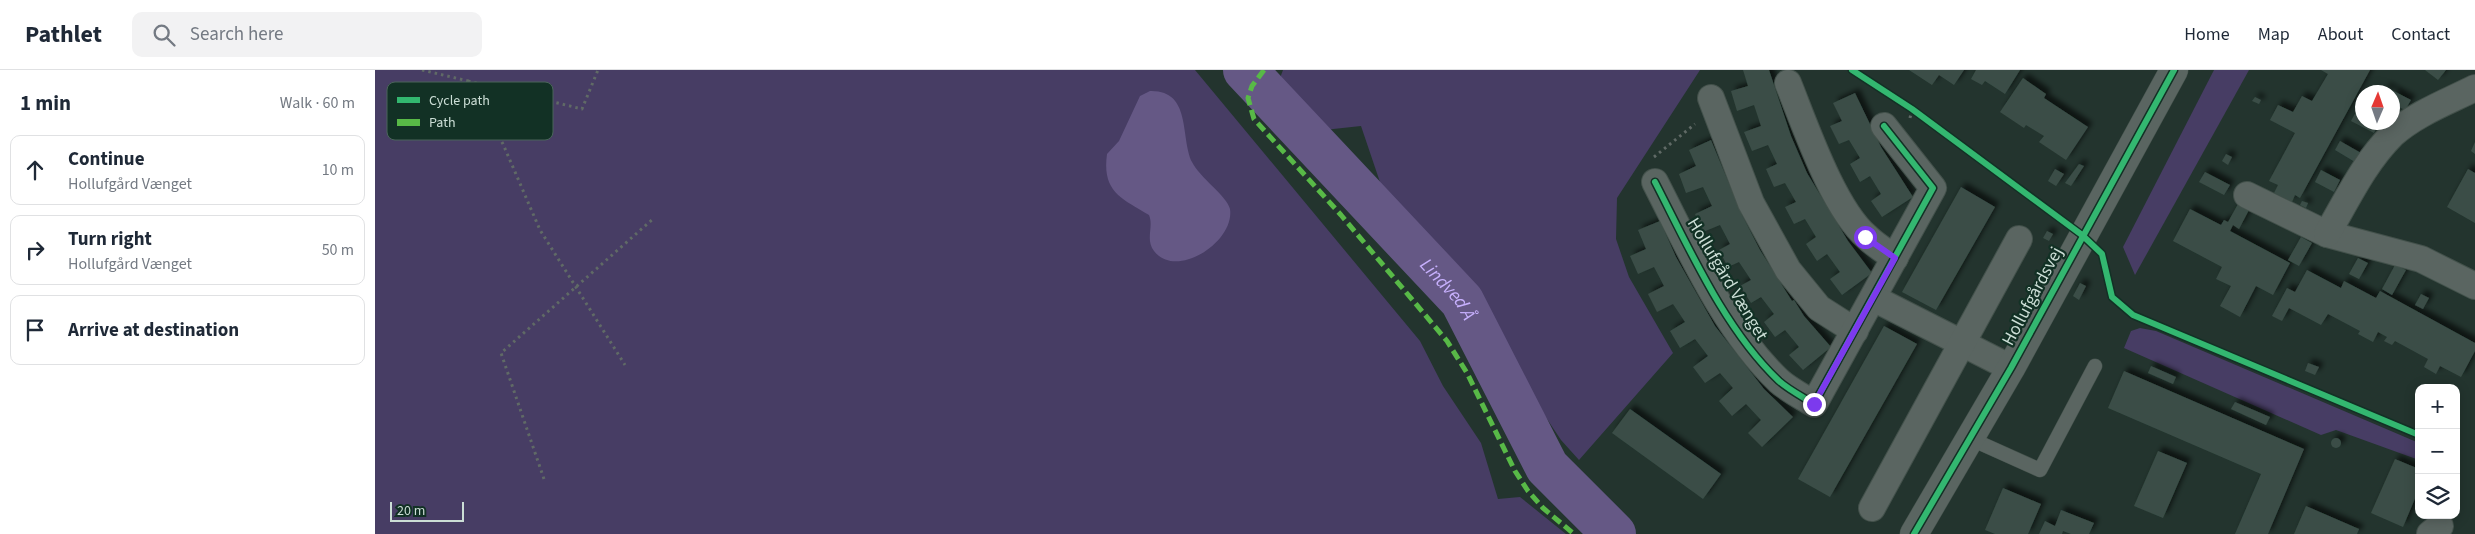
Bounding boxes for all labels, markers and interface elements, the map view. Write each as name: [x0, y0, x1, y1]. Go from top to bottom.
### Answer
search box: [132, 12, 482, 57]
text: Pathlet: [25, 17, 102, 52]
icon: search: [150, 21, 178, 49]
text: Search here: [190, 21, 284, 48]
text: Home: [2184, 22, 2230, 47]
text: Map: [2258, 22, 2290, 47]
text: About: [2318, 22, 2363, 47]
text: Contact: [2391, 22, 2450, 47]
legend: [387, 82, 553, 140]
north arrow: [2355, 85, 2400, 130]
text: 1 min: [20, 88, 71, 118]
text: Cycle path: [429, 91, 490, 111]
text: Walk · 60 m: [280, 92, 355, 114]
text: Path: [429, 113, 456, 133]
text: Continue: [68, 146, 145, 173]
icon: ahead: [21, 156, 49, 184]
text: 10 m: [322, 159, 354, 181]
text: Hollufgård Vænget: [68, 173, 192, 195]
street label: Hollufgård Vænget: [1681, 213, 1774, 345]
text: Turn right: [68, 226, 152, 253]
route start: [1854, 226, 1877, 249]
icon: right: [21, 236, 49, 264]
text: 50 m: [322, 239, 354, 261]
street label: Hollufgårdsvej: [1996, 242, 2069, 350]
water label: Lindved Å: [1413, 252, 1482, 325]
text: Hollufgård Vænget: [68, 253, 192, 275]
icon: arrive: [21, 316, 49, 344]
text: Arrive at destination: [68, 317, 239, 344]
map controls: [2415, 384, 2460, 519]
button: +: [2415, 384, 2460, 429]
route end: [1803, 393, 1826, 416]
button: −: [2415, 429, 2460, 474]
button: layers: [2415, 474, 2460, 519]
scale bar: [390, 499, 464, 522]
text: 20 m: [397, 501, 425, 521]

